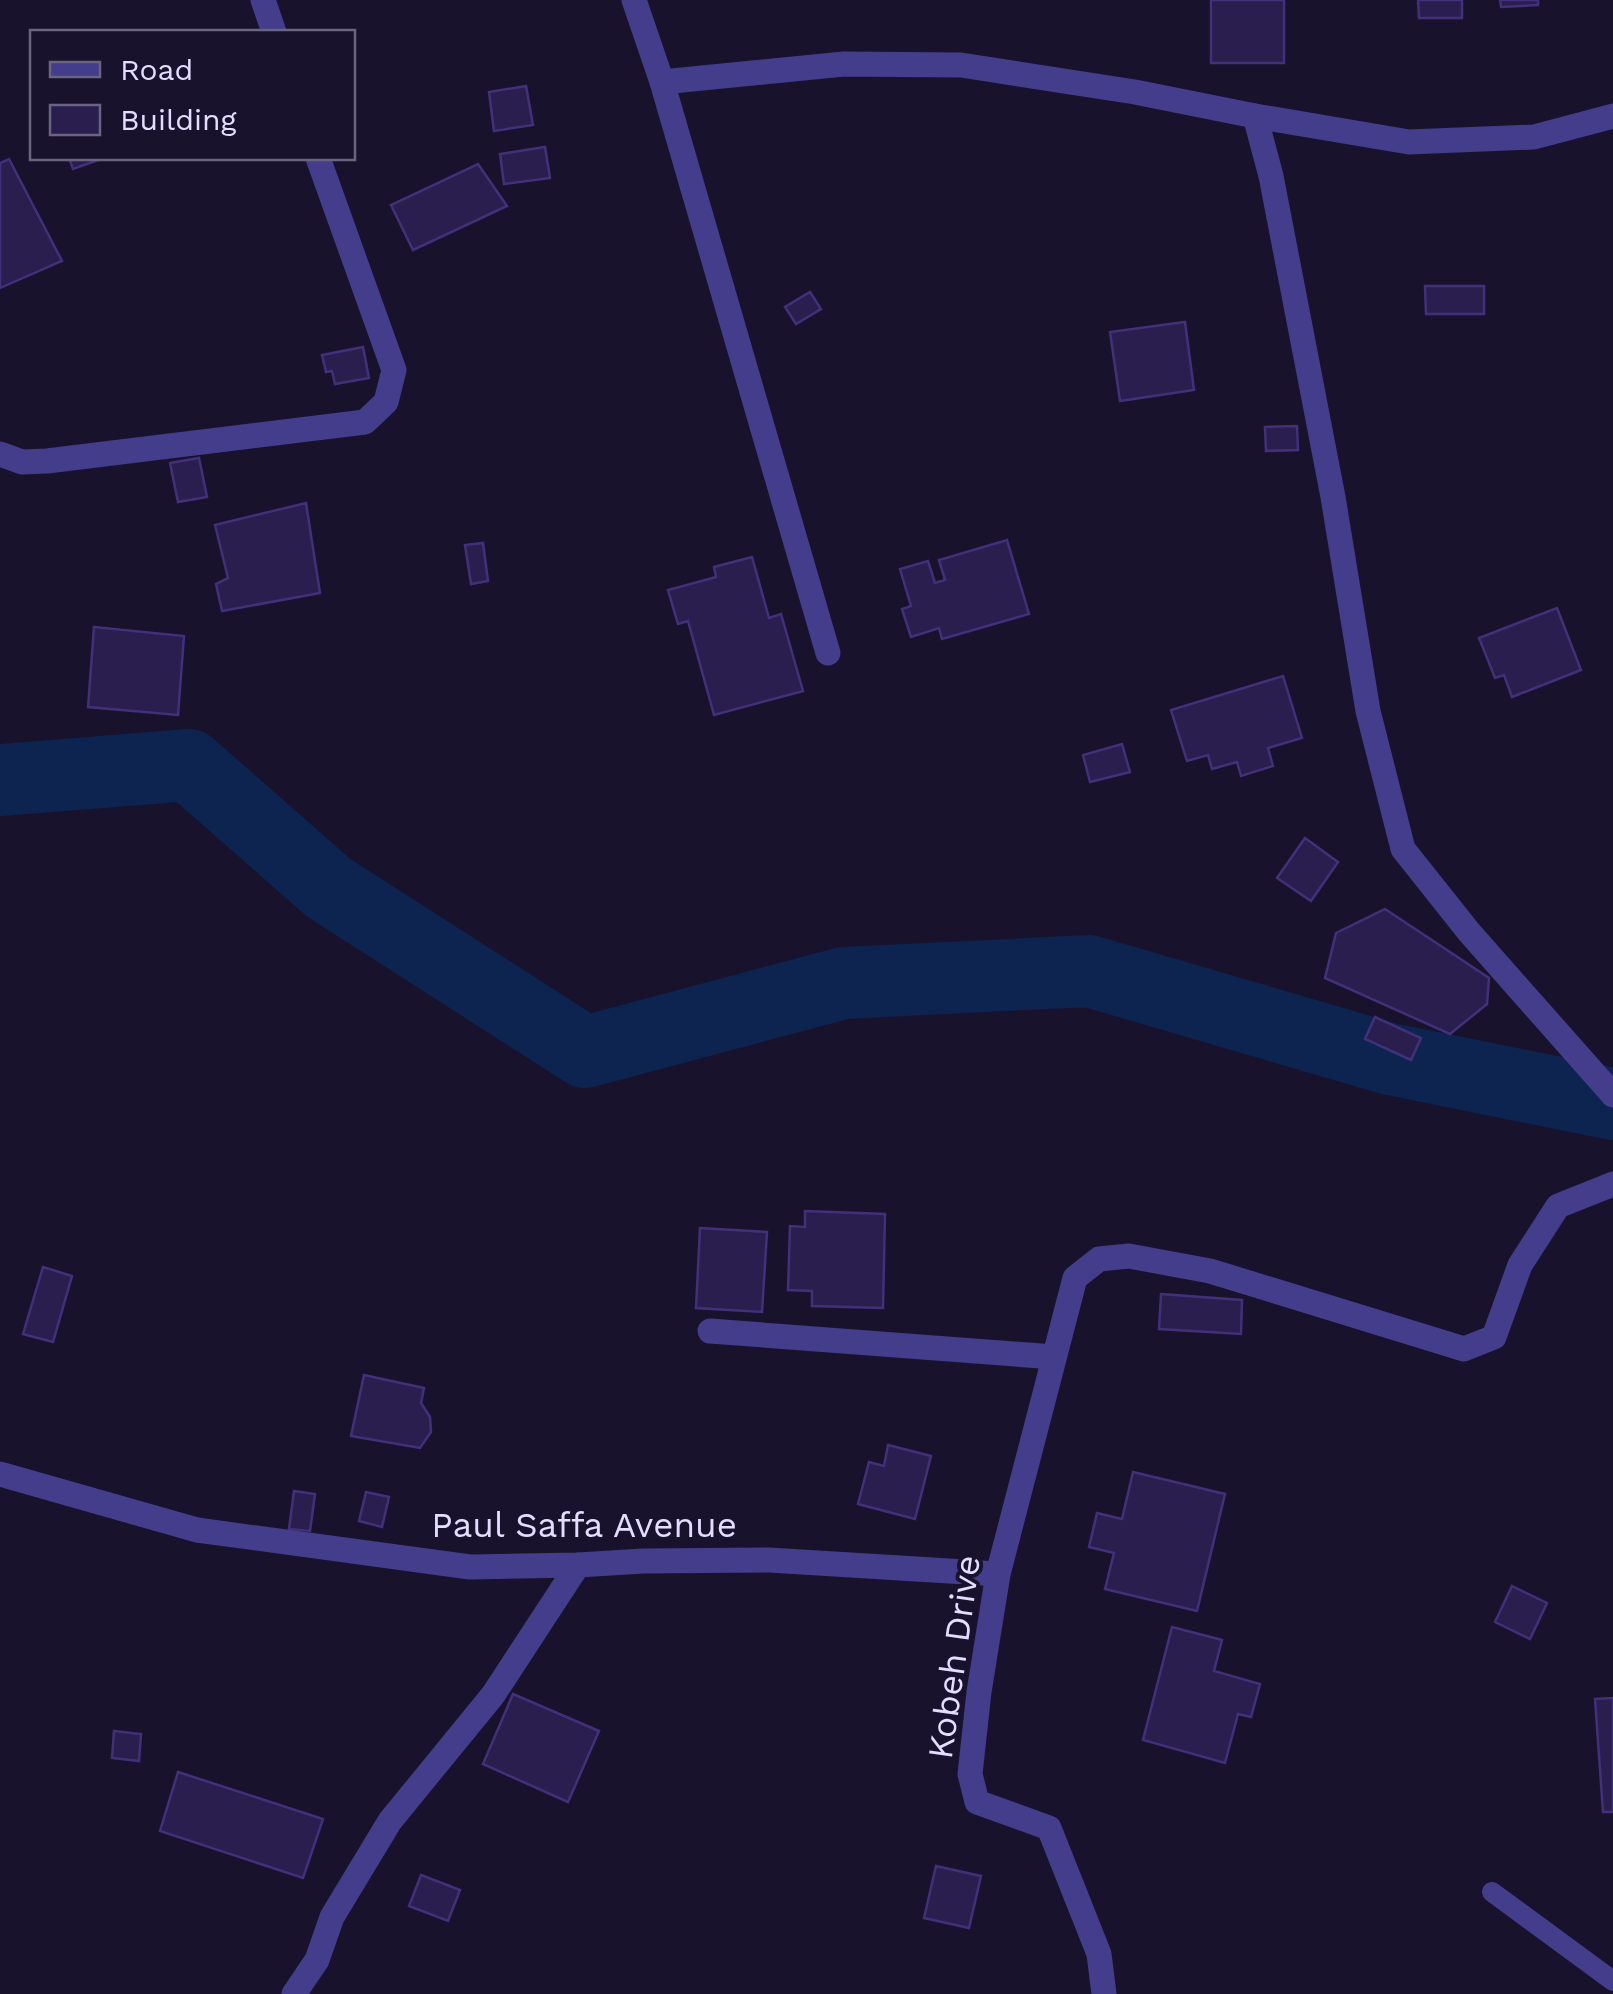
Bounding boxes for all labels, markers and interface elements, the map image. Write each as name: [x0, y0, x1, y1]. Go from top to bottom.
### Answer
legend: [30, 30, 355, 160]
text: Road: [120, 52, 193, 87]
text: Building: [120, 102, 237, 137]
street label: Paul Saffa Avenue: [431, 1504, 737, 1546]
street label: Kobeh Drive: [919, 1552, 989, 1762]

